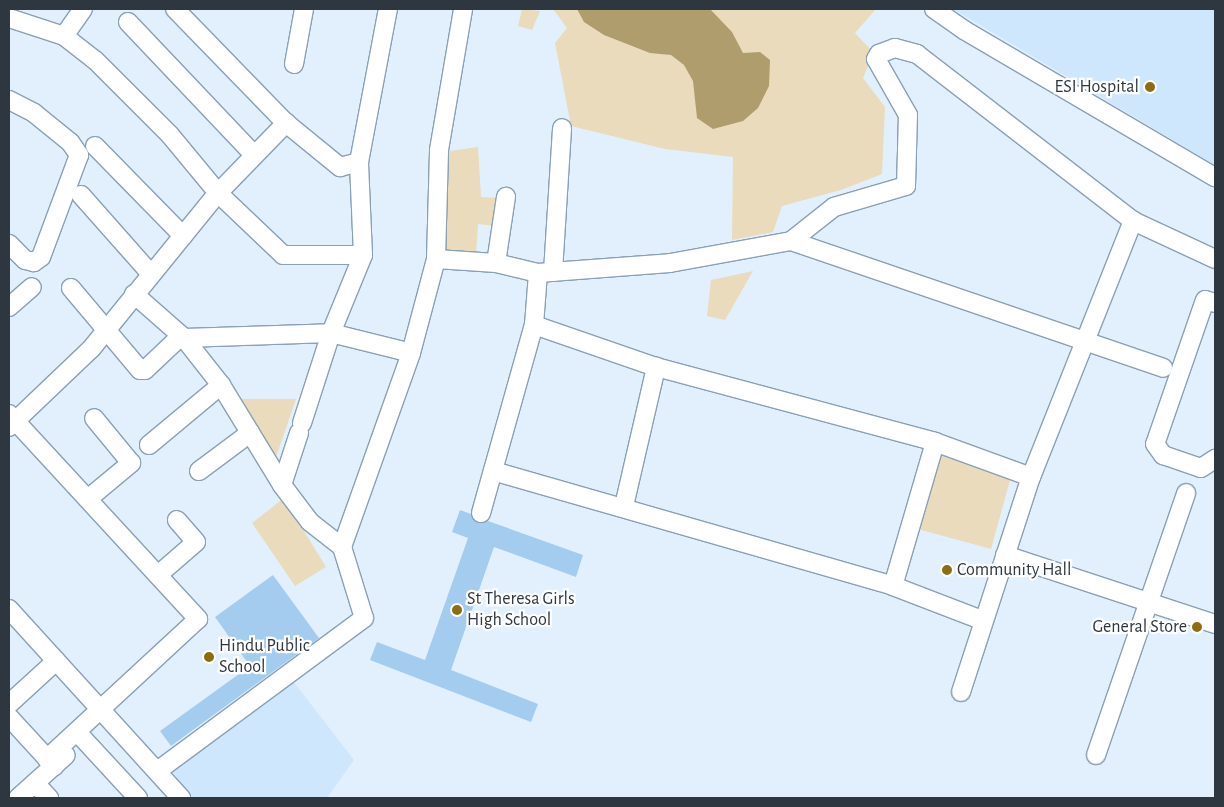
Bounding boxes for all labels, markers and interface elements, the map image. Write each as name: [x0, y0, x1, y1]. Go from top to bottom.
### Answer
place label: ESI Hospital: [1055, 76, 1139, 98]
marker: ESI Hospital: [1143, 80, 1157, 94]
place label: Community Hall: [957, 559, 1071, 581]
marker: Community Hall: [941, 564, 953, 576]
place label: St Theresa Girls High School: [467, 589, 575, 632]
marker: St Theresa Girls High School: [451, 604, 463, 616]
place label: General Store: [1093, 616, 1187, 638]
marker: General Store: [1191, 621, 1203, 633]
place label: Hindu Public School: [219, 636, 310, 679]
marker: Hindu Public School: [203, 651, 215, 663]

